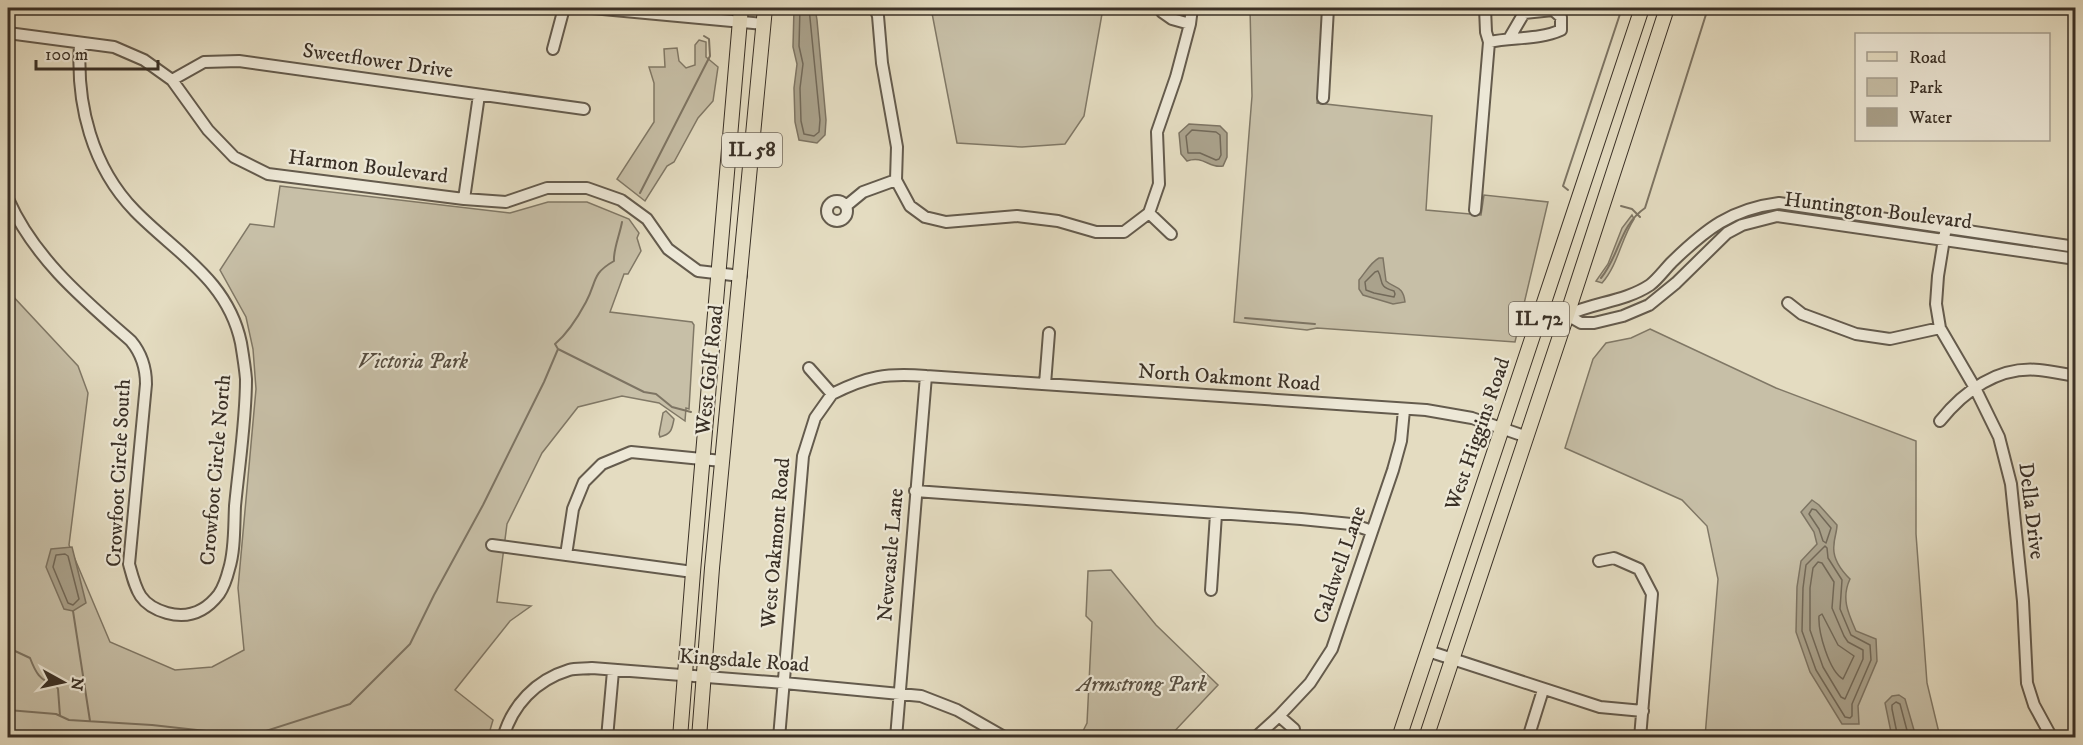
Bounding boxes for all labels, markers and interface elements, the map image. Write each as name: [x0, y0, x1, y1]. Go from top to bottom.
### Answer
scale bar: [36, 33, 158, 71]
legend: [1855, 33, 2050, 141]
street label: Sweetflower Drive: [301, 38, 455, 84]
text: 100 m: [45, 44, 88, 66]
text: Road: [1909, 47, 1946, 69]
text: Park: [1909, 77, 1943, 99]
text: Water: [1908, 107, 1952, 129]
road number: IL 58: [722, 133, 782, 167]
street label: Harmon Boulevard: [287, 144, 450, 190]
street label: Huntington Boulevard: [1783, 187, 1974, 235]
road number: IL 72: [1509, 302, 1569, 336]
street label: West Golf Road: [690, 303, 730, 437]
park label: Victoria Park: [358, 349, 468, 375]
street label: West Higgins Road: [1439, 354, 1517, 515]
street label: North Oakmont Road: [1137, 359, 1322, 397]
street label: Crowfoot Circle North: [195, 373, 237, 567]
street label: Crowfoot Circle South: [101, 378, 137, 568]
street label: West Oakmont Road: [756, 456, 796, 630]
street label: Della Drive: [2012, 461, 2050, 561]
street label: Newcastle Lane: [872, 487, 910, 623]
street label: Caldwell Lane: [1308, 503, 1372, 627]
street label: Kingsdale Road: [678, 643, 811, 679]
north arrow: [33, 652, 93, 712]
park label: Armstrong Park: [1075, 672, 1207, 698]
text: N: [66, 676, 88, 692]

